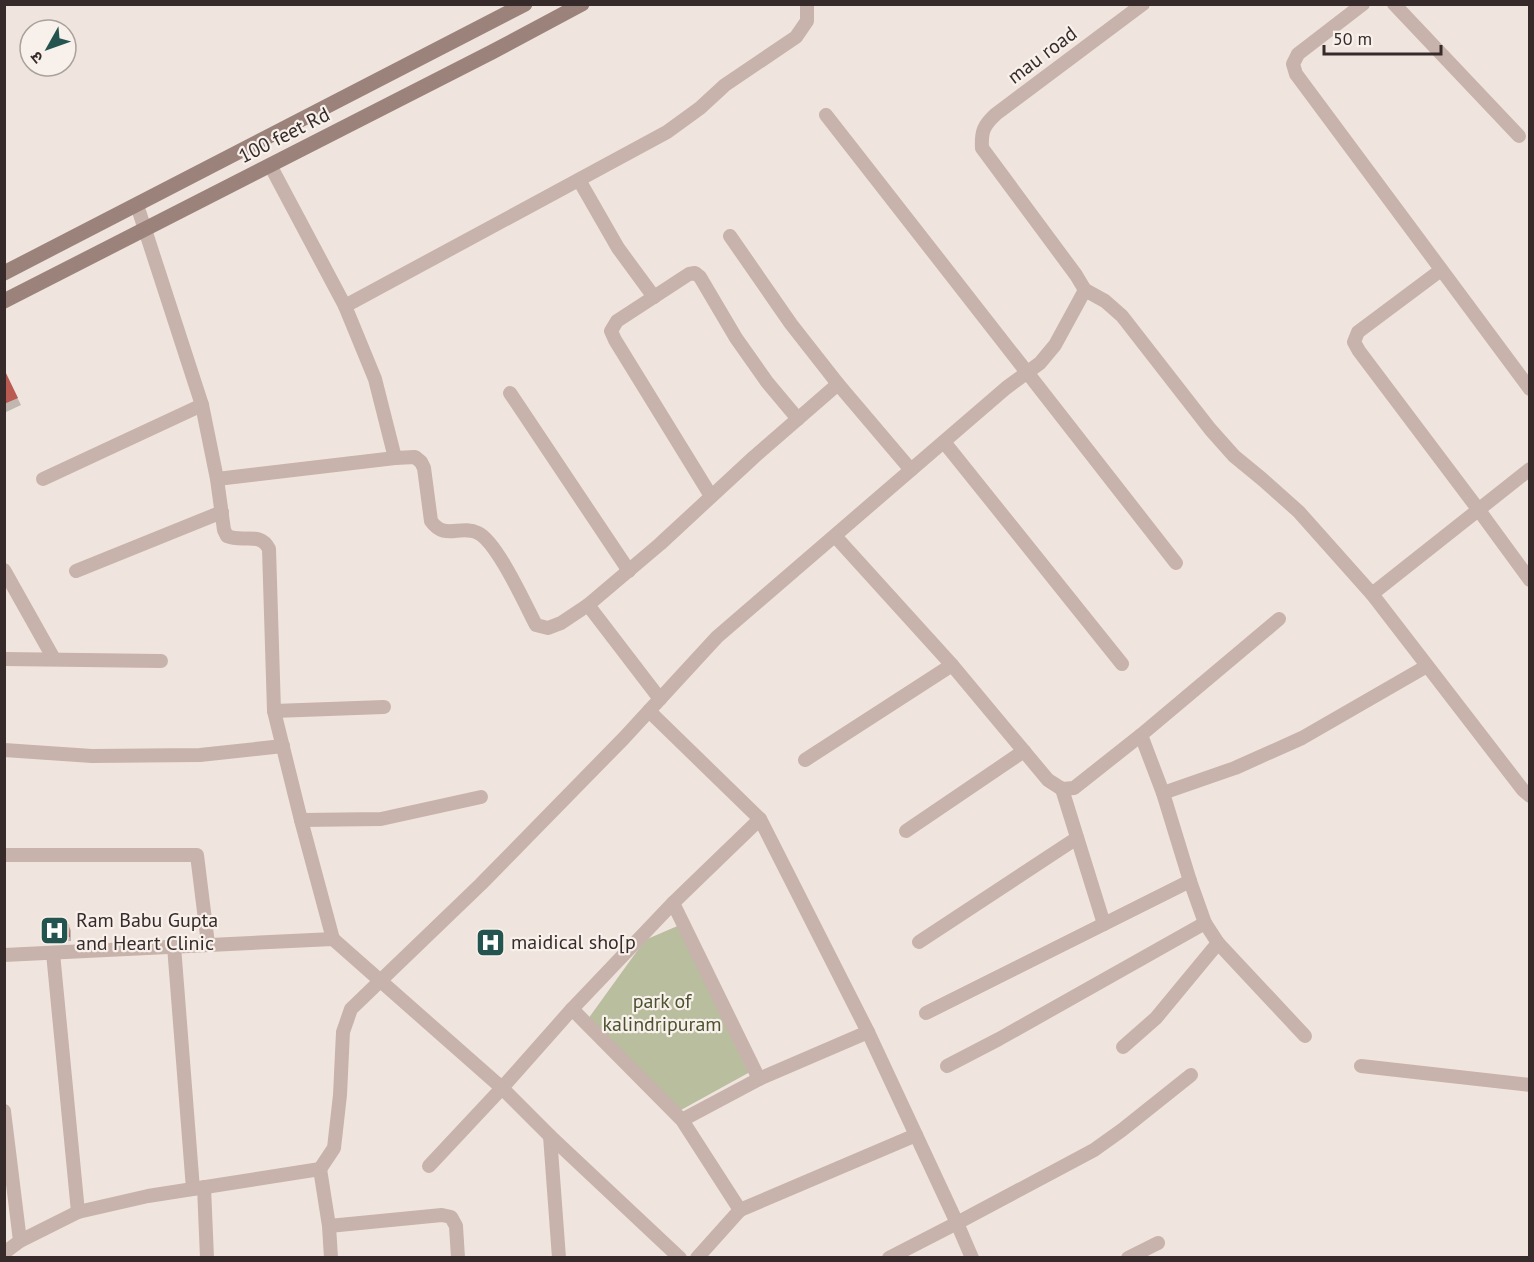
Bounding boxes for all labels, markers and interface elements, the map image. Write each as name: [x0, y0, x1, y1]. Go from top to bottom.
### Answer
north arrow: [18, 18, 78, 78]
scale bar: [1324, 18, 1441, 56]
street label: mau road: [1002, 20, 1082, 90]
text: 50 m: [1333, 27, 1372, 50]
text: उ: [25, 47, 47, 68]
street label: 100 feet Rd: [234, 101, 334, 169]
place label: Ram Babu Gupta and Heart Clinic: [76, 907, 218, 956]
hospital icon: Ram Babu Gupta and Heart Clinic: [39, 915, 71, 947]
hospital icon: maidical sho[p: [474, 926, 506, 958]
place label: maidical sho[p: [511, 929, 636, 955]
park label: park of kalindripuram: [602, 988, 722, 1037]

